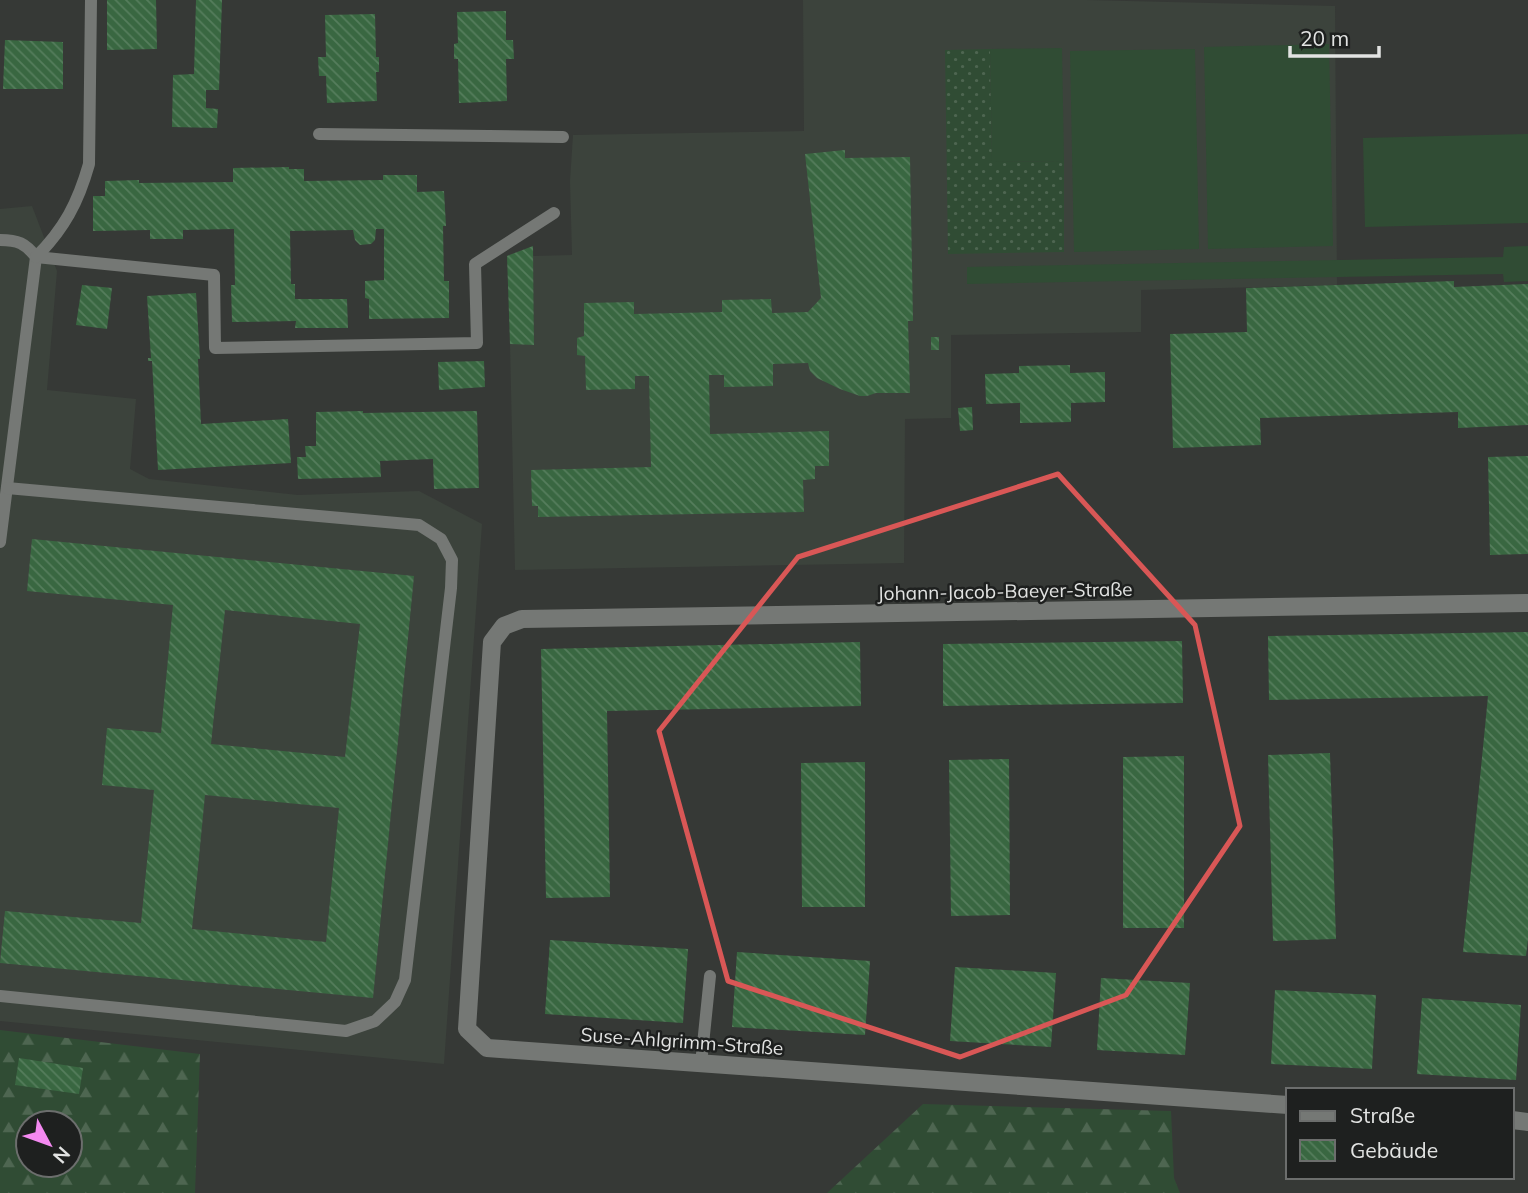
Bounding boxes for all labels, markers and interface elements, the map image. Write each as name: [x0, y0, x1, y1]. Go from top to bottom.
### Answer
scale bar: [1290, 14, 1379, 58]
text: 20 m: [1300, 25, 1349, 51]
street label: Johann-Jacob-Baeyer-Straße: [877, 577, 1133, 605]
street label: Suse-Ahlgrimm-Straße: [580, 1022, 784, 1060]
legend: [1286, 1088, 1514, 1179]
text: Straße: [1350, 1102, 1415, 1128]
north arrow: [14, 1109, 84, 1179]
text: Gebäude: [1350, 1137, 1438, 1163]
text: N: [48, 1142, 76, 1168]

